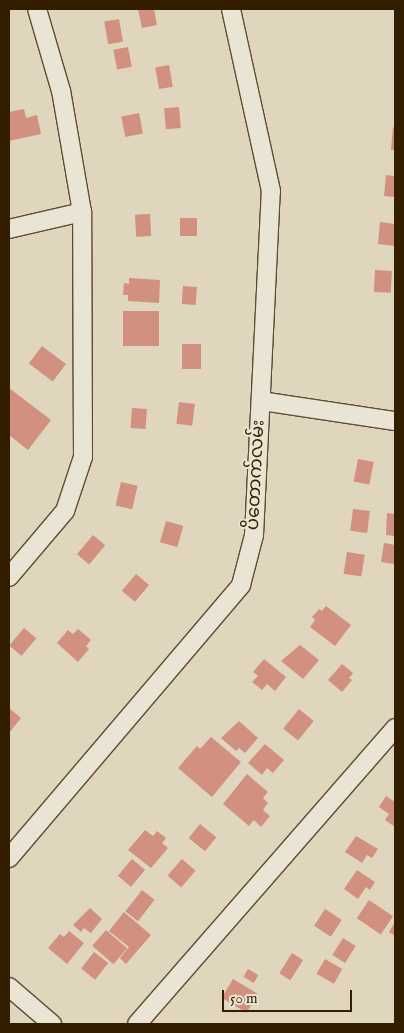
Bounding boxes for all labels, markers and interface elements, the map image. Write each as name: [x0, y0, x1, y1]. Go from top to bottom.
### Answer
street label: ပိတောက်လမ်း: [243, 419, 271, 531]
scale bar: [224, 980, 354, 1012]
text: 50 m: [230, 989, 258, 1008]

